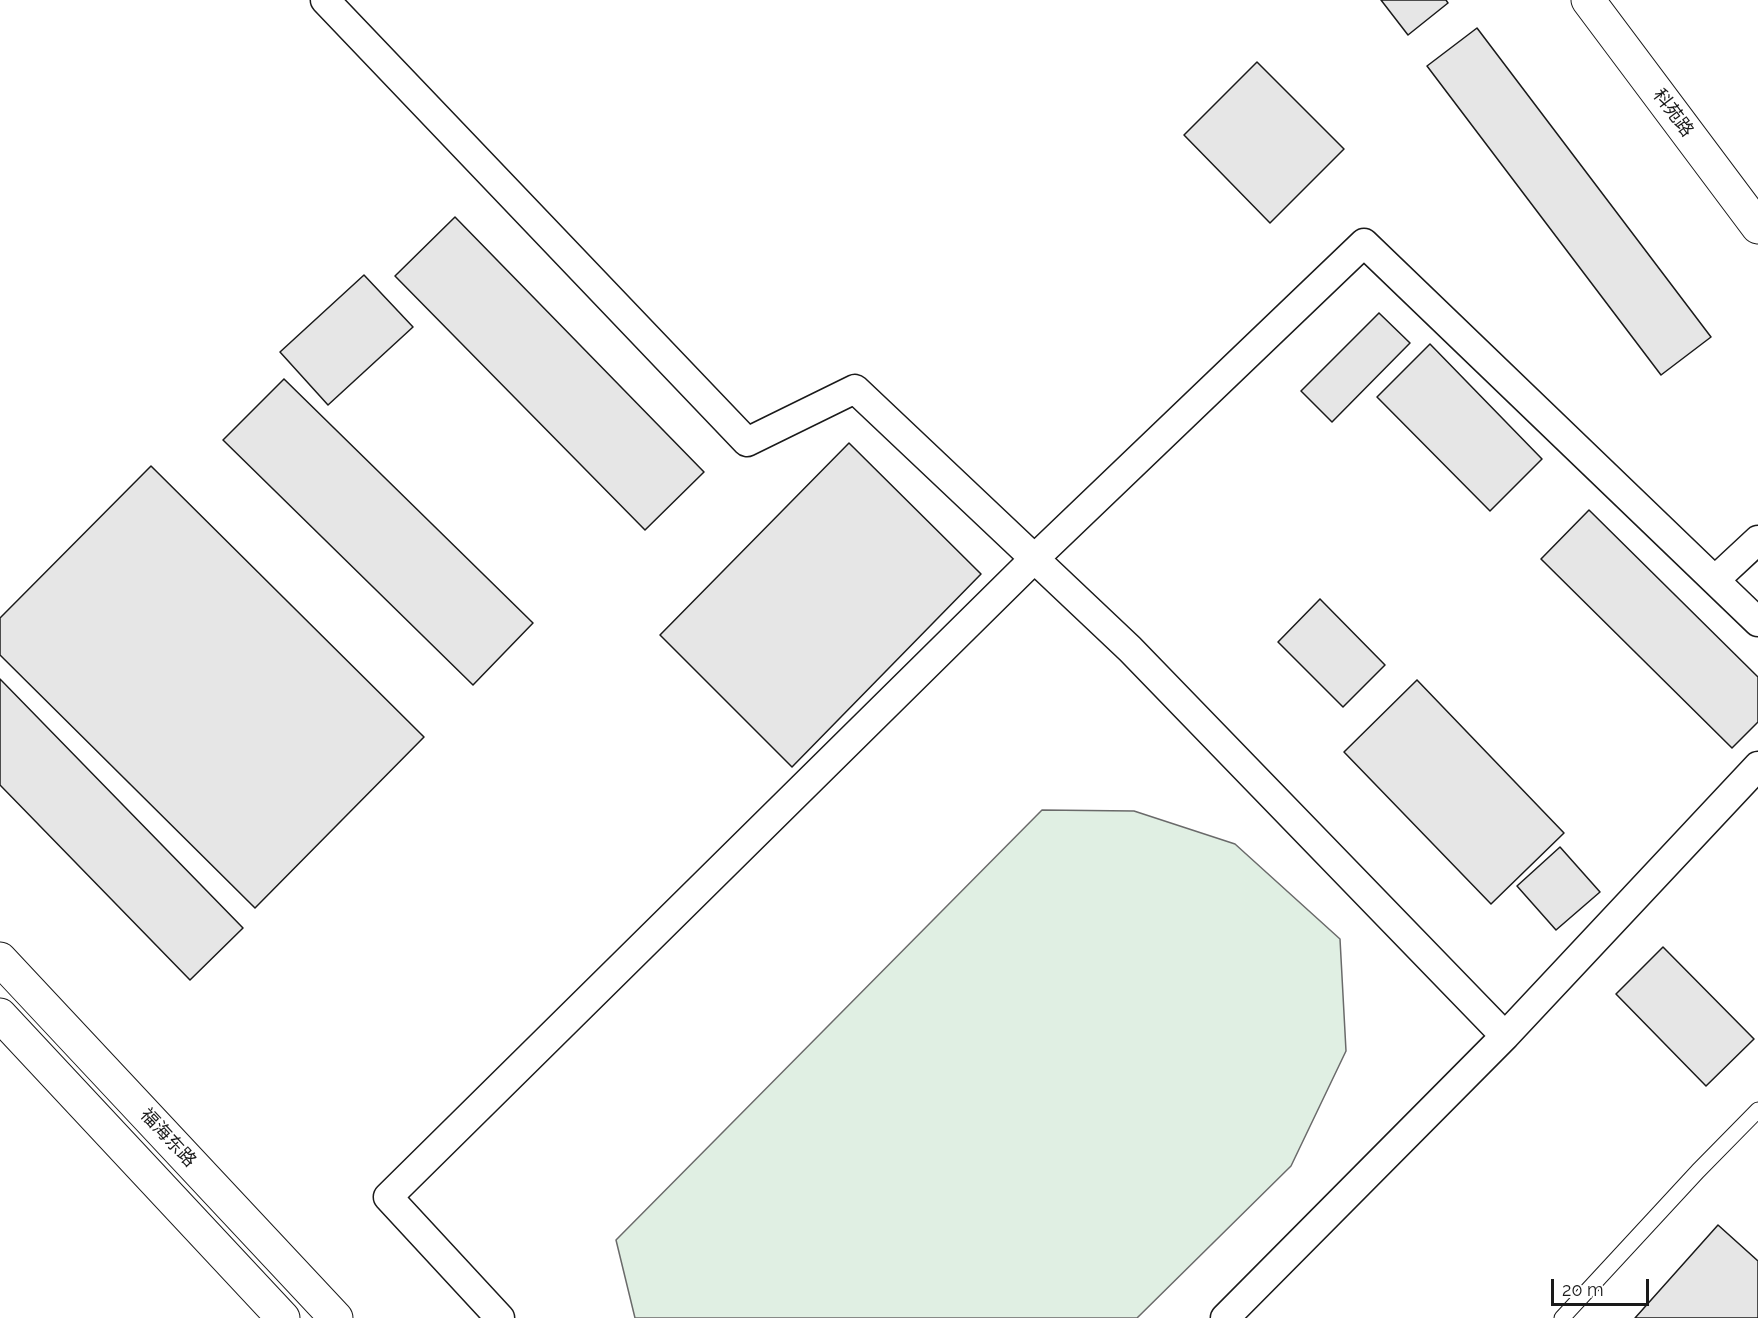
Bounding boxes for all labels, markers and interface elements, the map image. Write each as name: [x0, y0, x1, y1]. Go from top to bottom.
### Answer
street label: 科苑路: [1648, 85, 1698, 141]
street label: 福海东路: [136, 1104, 200, 1172]
scale bar: [1554, 1267, 1652, 1305]
text: 20 m: [1562, 1279, 1604, 1300]

